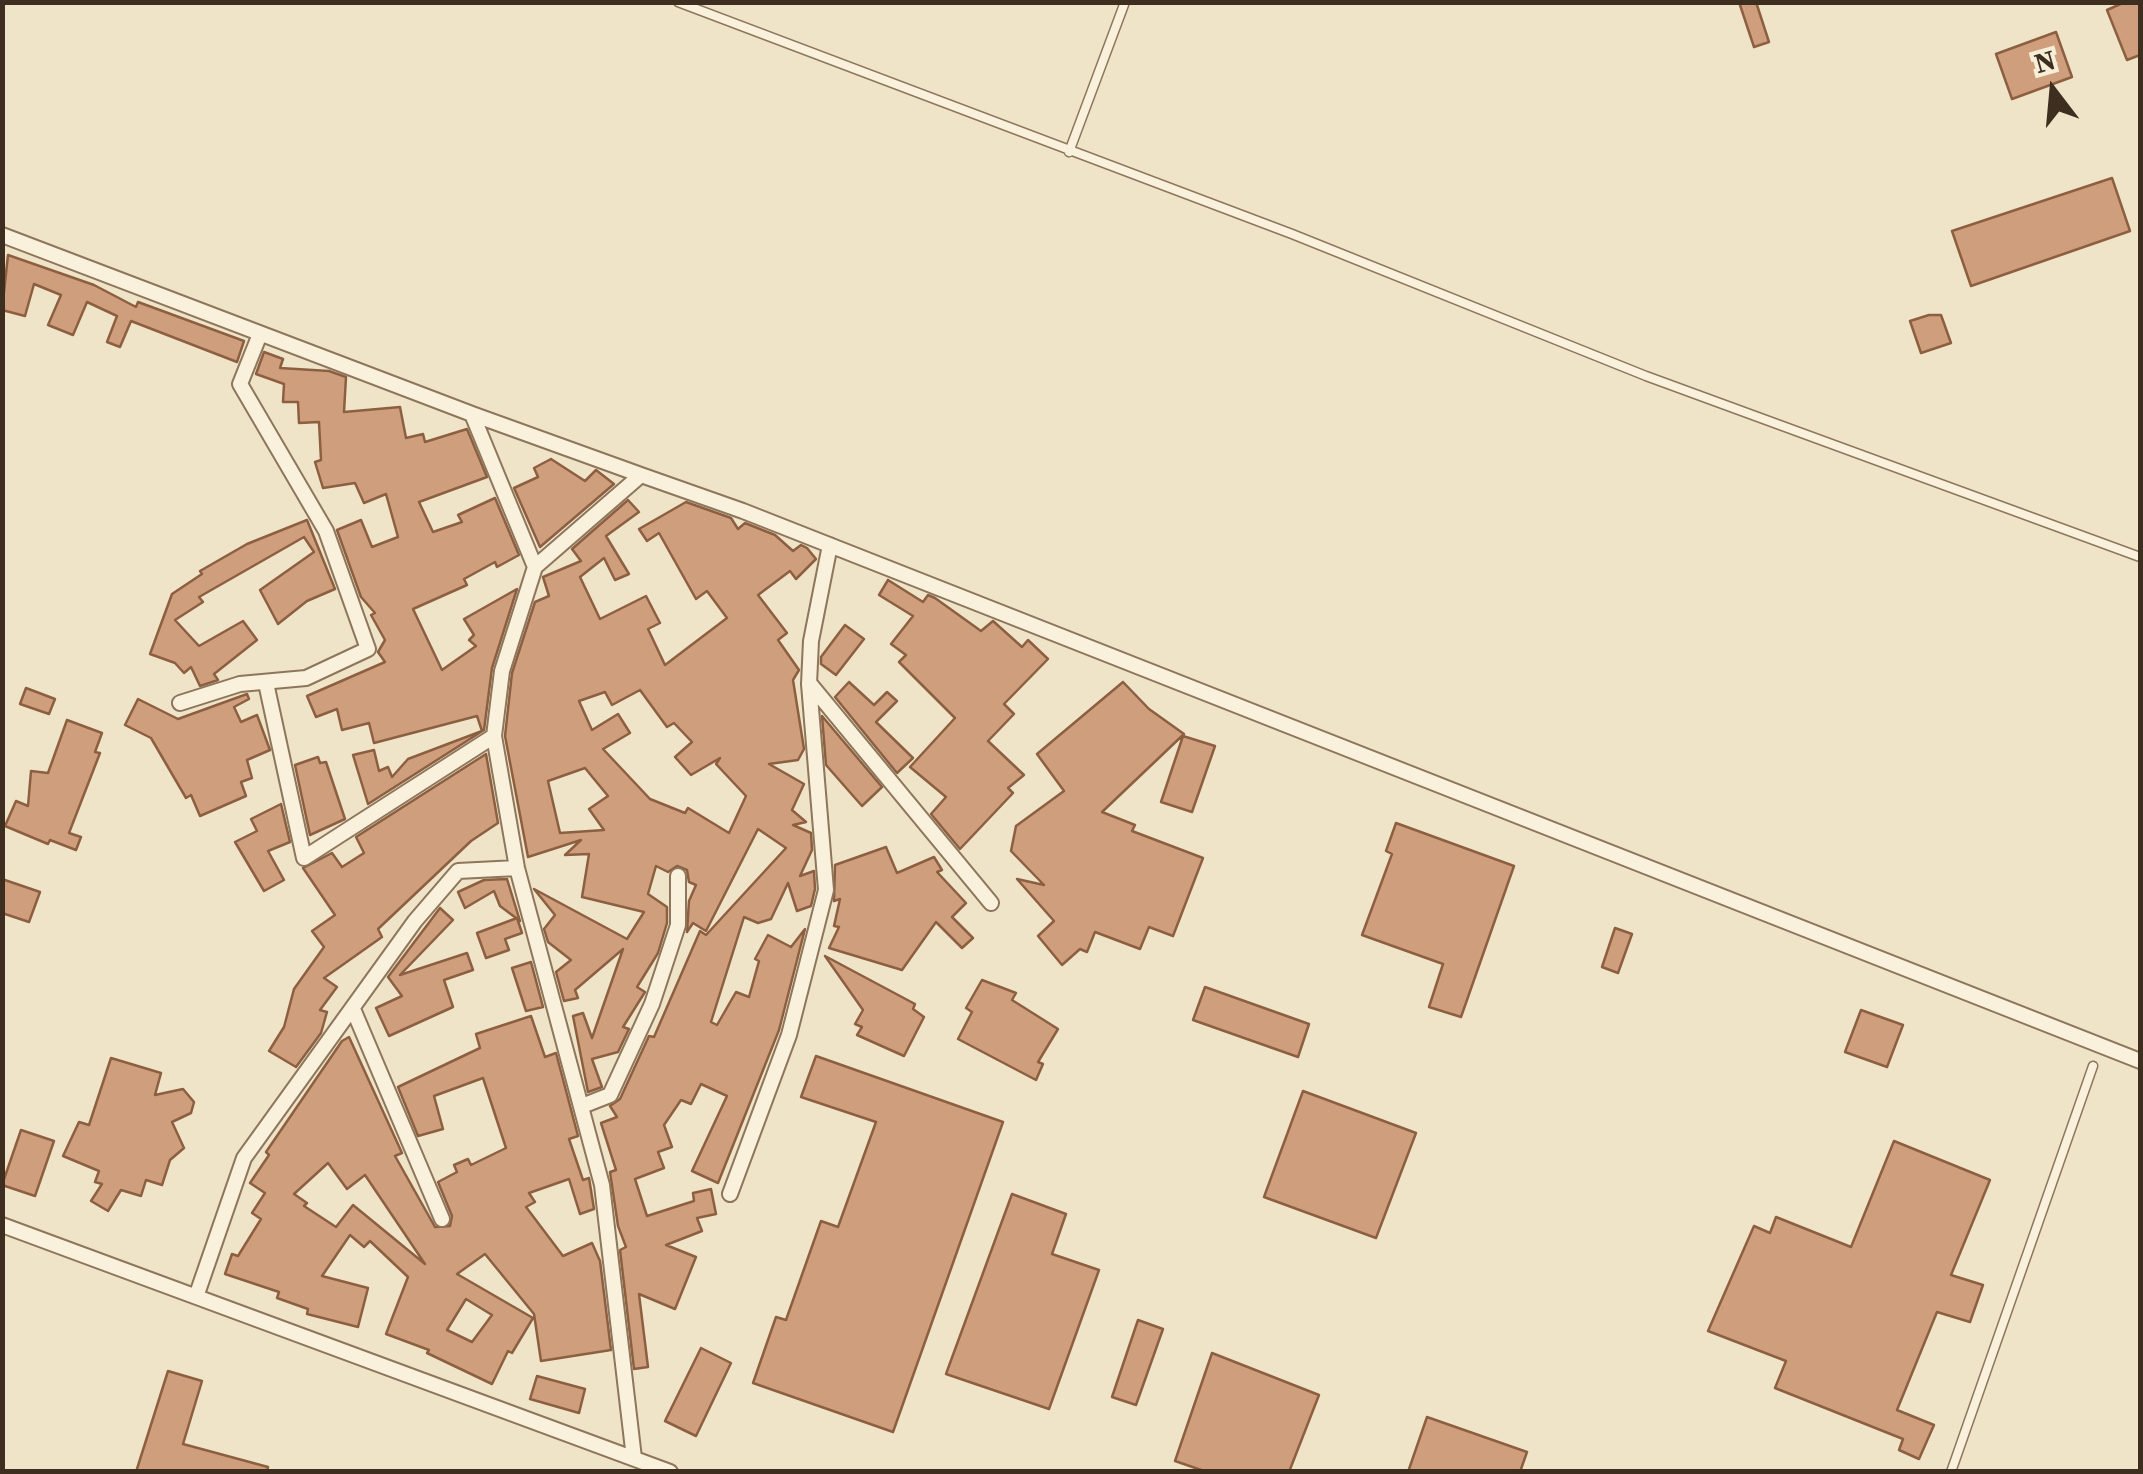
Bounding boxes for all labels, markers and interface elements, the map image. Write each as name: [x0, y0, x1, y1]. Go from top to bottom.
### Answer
north arrow: [2003, 40, 2103, 140]
text: N: [2030, 40, 2060, 82]

